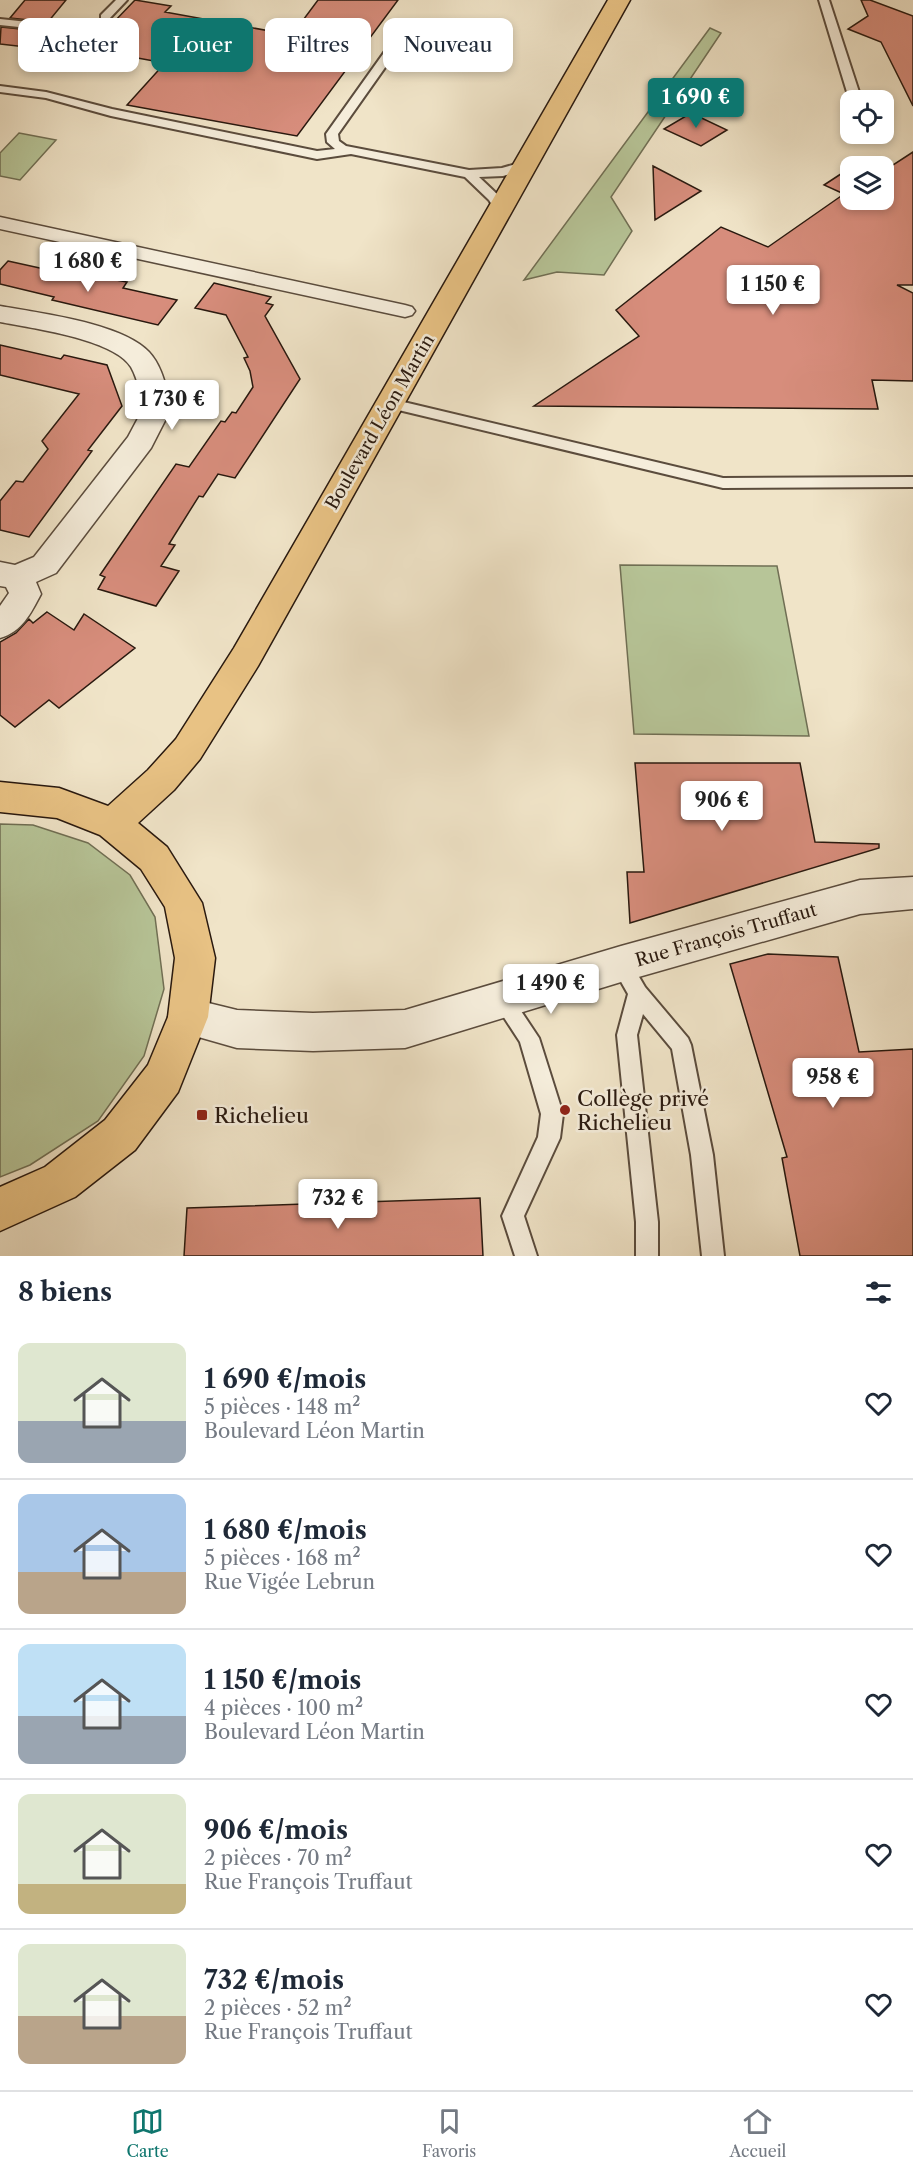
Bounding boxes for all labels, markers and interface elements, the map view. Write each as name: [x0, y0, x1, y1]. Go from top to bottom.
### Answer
chip: Acheter: [18, 18, 139, 72]
chip: Louer: [151, 18, 253, 72]
chip: Filtres: [265, 18, 371, 72]
chip: Nouveau: [383, 18, 513, 72]
pin: 1 690 €: [641, 78, 751, 129]
text: 1 690 €: [662, 85, 730, 109]
map controls: [840, 90, 894, 210]
button: locate: [840, 90, 894, 144]
button: layers: [840, 156, 894, 210]
pin: 1 680 €: [33, 242, 143, 293]
text: 1 680 €: [54, 249, 122, 273]
pin: 1 150 €: [718, 265, 828, 316]
text: 1 150 €: [741, 272, 805, 296]
street label: Boulevard Léon Martin: [321, 330, 439, 514]
pin: 1 730 €: [117, 380, 227, 431]
text: 1 730 €: [139, 387, 205, 411]
pin: 906 €: [680, 781, 764, 832]
text: 906 €: [695, 788, 749, 812]
street label: Rue François Truffaut: [633, 898, 820, 971]
pin: 1 490 €: [496, 964, 606, 1015]
text: 1 490 €: [517, 971, 585, 995]
pin: 958 €: [791, 1058, 875, 1109]
text: 958 €: [806, 1065, 860, 1089]
place label: Collège privé Richelieu: [577, 1086, 709, 1135]
place label: Richelieu: [214, 1103, 309, 1128]
marker: Collège privé Richelieu: [558, 1103, 572, 1117]
marker: Richelieu: [195, 1108, 209, 1122]
pin: 732 €: [296, 1179, 380, 1230]
text: 732 €: [312, 1186, 364, 1210]
text: 8 biens: [18, 1276, 112, 1308]
icon: filters: [862, 1276, 895, 1309]
text: 1 690 €/mois: [204, 1363, 366, 1395]
icon: home: [66, 1367, 138, 1439]
icon: heart: [862, 1387, 895, 1420]
text: 5 pièces · 148 m²: [204, 1395, 360, 1419]
text: Boulevard Léon Martin: [204, 1419, 425, 1443]
text: 1 680 €/mois: [204, 1514, 367, 1546]
icon: home: [66, 1518, 138, 1590]
icon: heart: [862, 1538, 895, 1571]
text: 5 pièces · 168 m²: [204, 1546, 361, 1570]
text: Rue Vigée Lebrun: [204, 1570, 375, 1594]
text: 1 150 €/mois: [204, 1664, 361, 1696]
icon: home: [66, 1668, 138, 1740]
icon: heart: [862, 1688, 895, 1721]
text: 4 pièces · 100 m²: [204, 1696, 363, 1720]
text: Boulevard Léon Martin: [204, 1720, 425, 1744]
text: 906 €/mois: [204, 1814, 348, 1846]
icon: home: [66, 1818, 138, 1890]
icon: heart: [862, 1838, 895, 1871]
text: 2 pièces · 70 m²: [204, 1846, 352, 1870]
text: Rue François Truffaut: [204, 1870, 413, 1894]
text: 732 €/mois: [204, 1964, 344, 1996]
icon: home: [66, 1968, 138, 2040]
icon: heart: [862, 1988, 895, 2021]
text: 2 pièces · 52 m²: [204, 1996, 352, 2020]
text: Rue François Truffaut: [204, 2020, 413, 2044]
tab: Carte: [127, 2105, 169, 2161]
tab: Favoris: [422, 2105, 476, 2161]
tab: Accueil: [730, 2105, 786, 2161]

